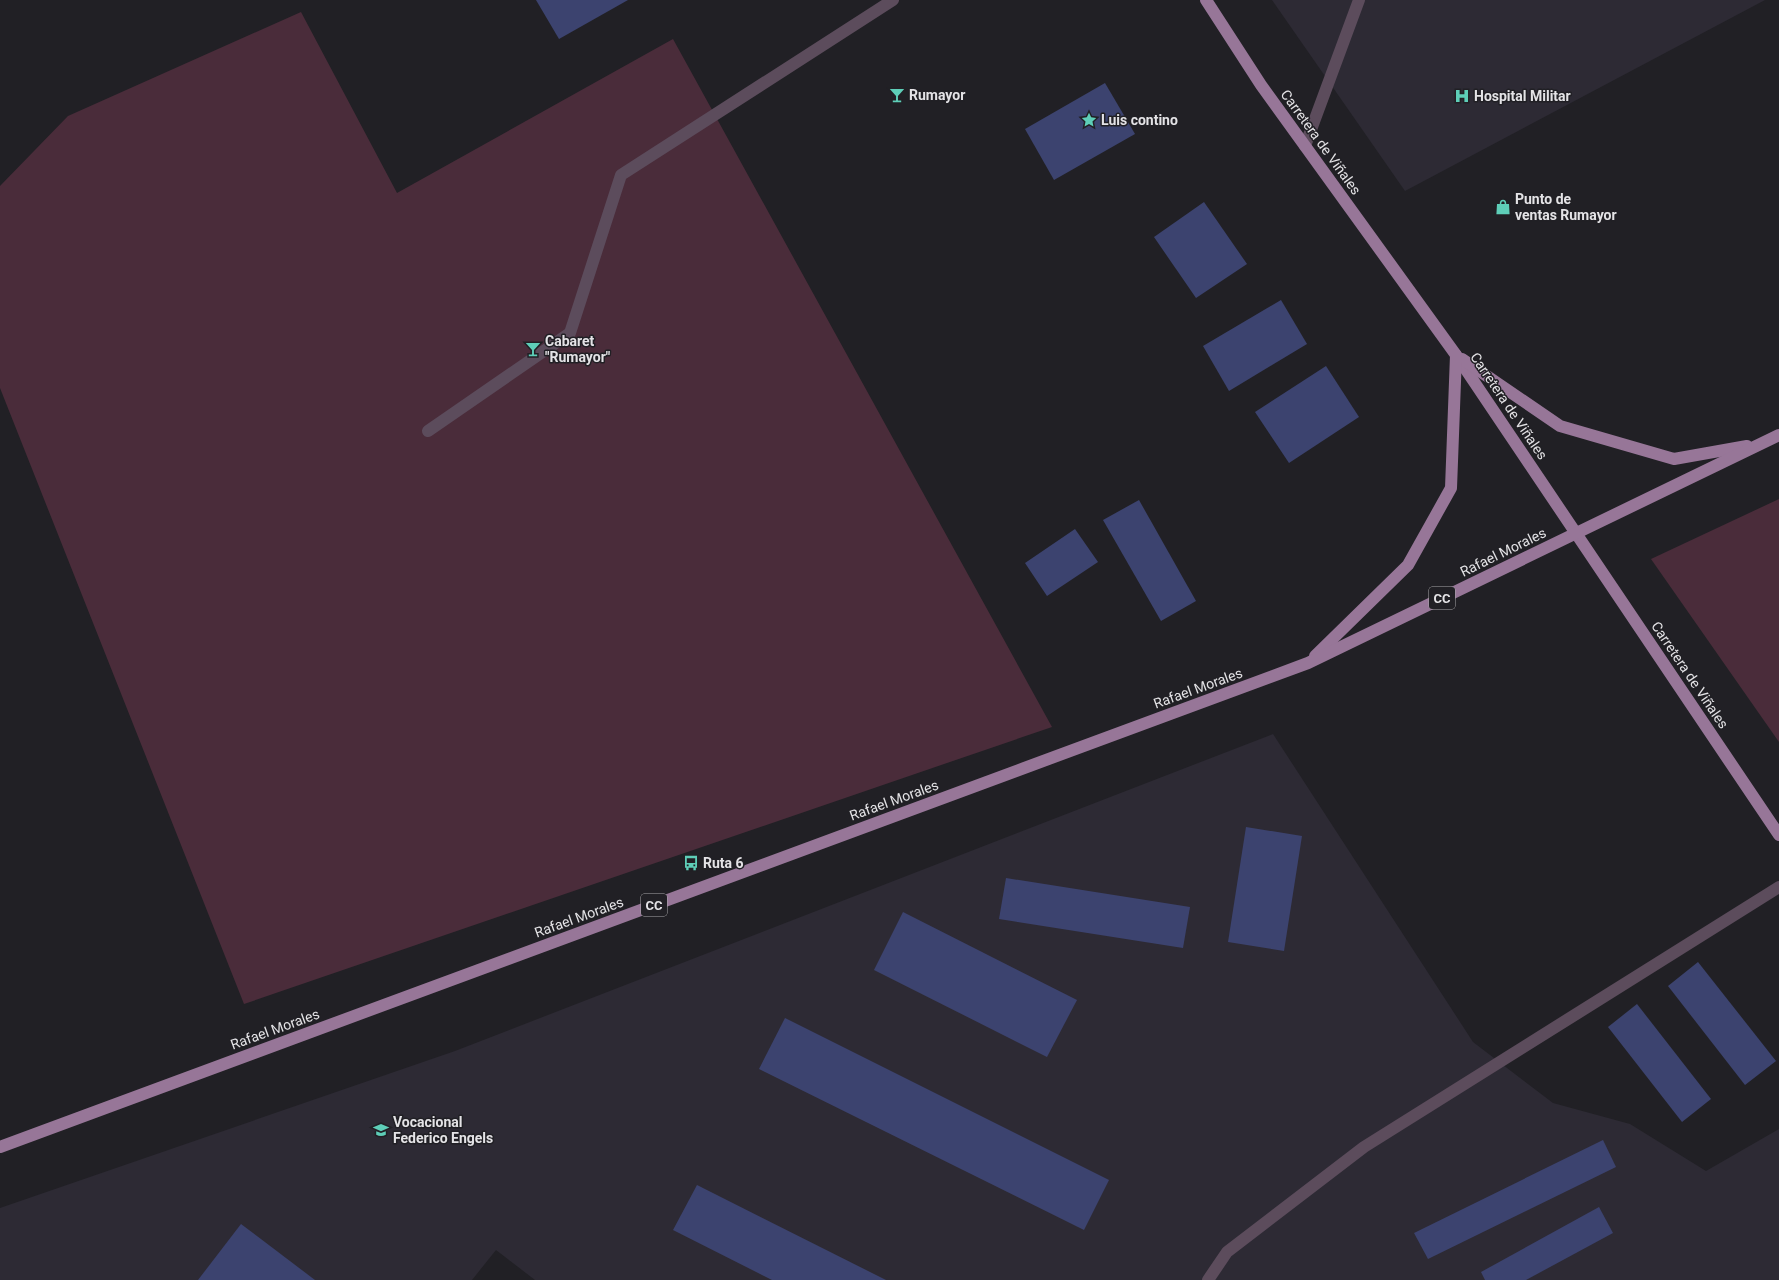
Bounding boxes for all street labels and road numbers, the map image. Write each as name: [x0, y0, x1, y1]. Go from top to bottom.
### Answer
street label: Carretera de Viñales: [1278, 86, 1364, 198]
street label: Carretera de Viñales: [1467, 349, 1551, 463]
street label: Rafael Morales: [1458, 524, 1548, 580]
road number: CC: [1429, 587, 1455, 609]
street label: Carretera de Viñales: [1648, 618, 1732, 732]
street label: Rafael Morales: [1151, 665, 1245, 711]
street label: Rafael Morales: [847, 777, 941, 823]
street label: Rafael Morales: [532, 894, 626, 940]
road number: CC: [641, 894, 667, 916]
street label: Rafael Morales: [228, 1006, 322, 1052]

